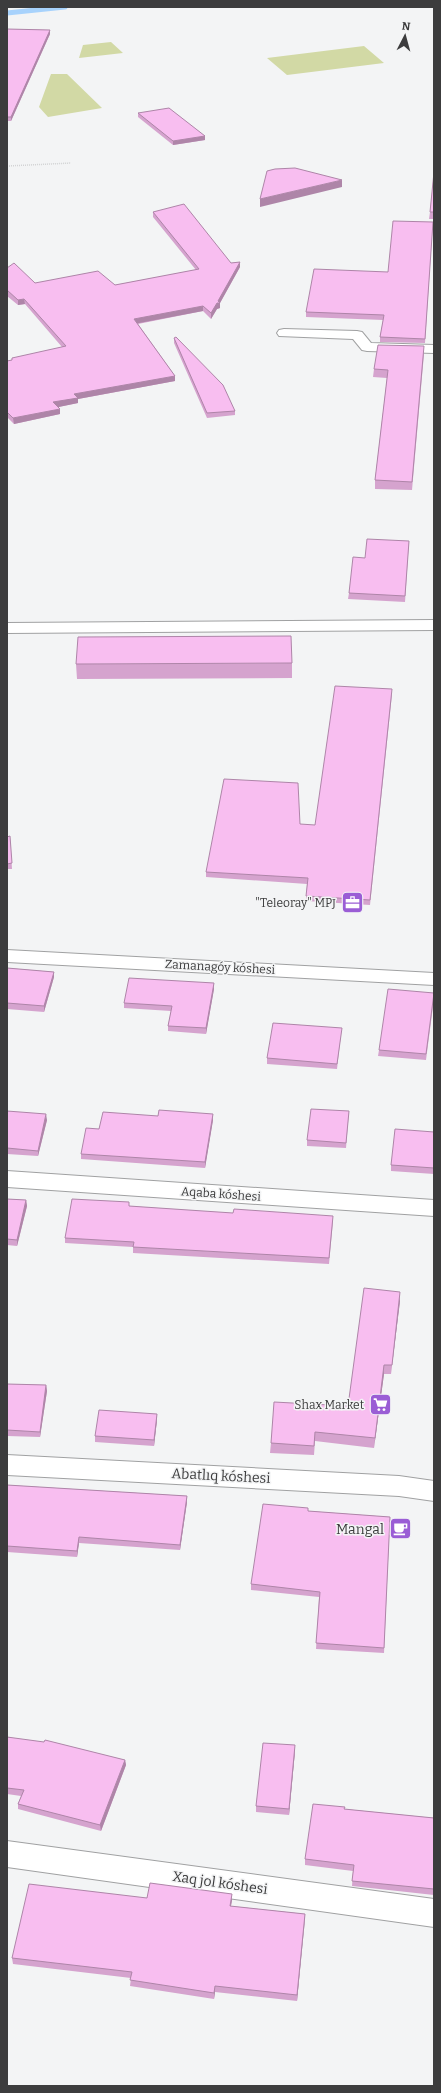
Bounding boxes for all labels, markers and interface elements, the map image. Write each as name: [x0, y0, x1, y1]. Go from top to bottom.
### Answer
north arrow: [385, 16, 425, 56]
text: N: [401, 20, 411, 34]
office icon: "Teleoray" MPJ: [339, 890, 365, 916]
place label: "Teleoray" MPJ: [255, 896, 336, 910]
street label: Zamanagóy kóshesi: [164, 957, 276, 977]
street label: Aqaba kóshesi: [181, 1184, 262, 1204]
supermarket icon: Shax Market: [367, 1392, 393, 1418]
place label: Shax Market: [294, 1398, 365, 1412]
street label: Abatlıq kóshesi: [171, 1465, 271, 1487]
cafe icon: Mangal: [387, 1516, 413, 1542]
place label: Mangal: [336, 1521, 384, 1538]
street label: Xaq jol kóshesi: [171, 1868, 269, 1898]

